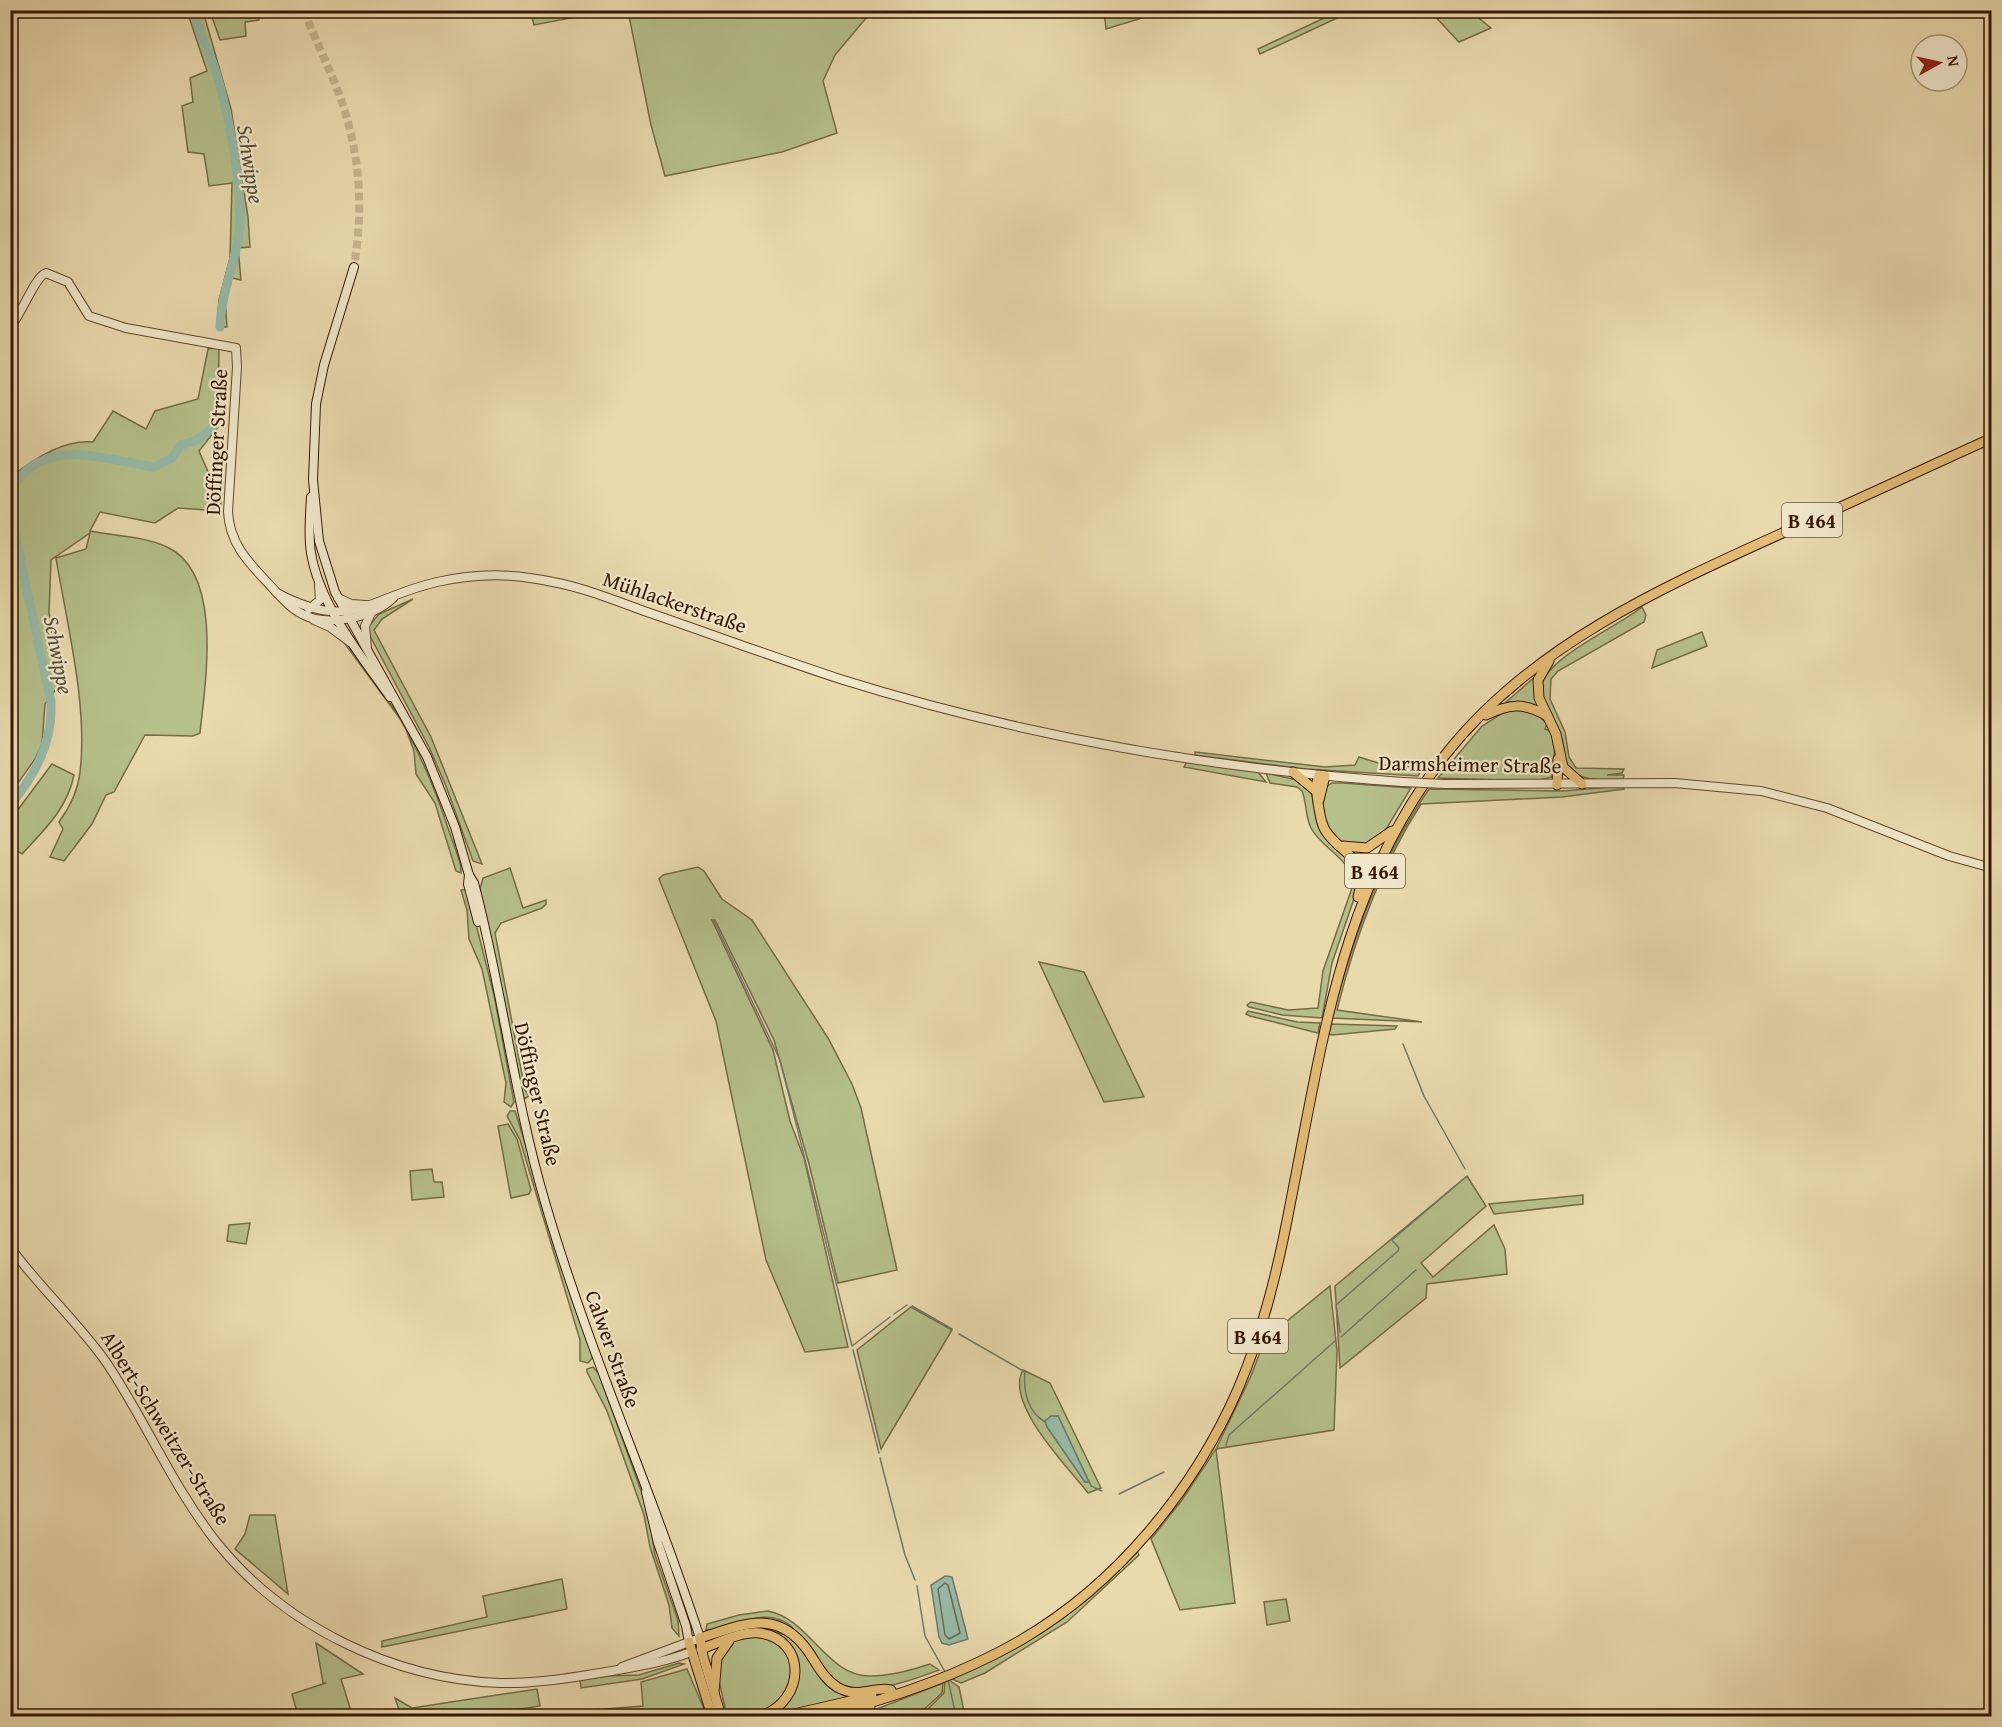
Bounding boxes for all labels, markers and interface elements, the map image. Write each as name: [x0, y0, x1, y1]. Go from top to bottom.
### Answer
north arrow: [1909, 33, 1969, 93]
text: N: [1941, 54, 1967, 68]
water label: Schwippe: [229, 122, 273, 206]
street label: Döffinger Straße: [197, 368, 235, 516]
road number: B 464: [1782, 503, 1842, 537]
street label: Mühlackerstraße: [599, 563, 751, 641]
water label: Schwippe: [36, 613, 82, 697]
street label: Darmsheimer Straße: [1378, 747, 1562, 781]
road number: B 464: [1345, 854, 1405, 888]
street label: Döffinger Straße: [506, 1019, 570, 1169]
street label: Calwer Straße: [577, 1286, 649, 1412]
road number: B 464: [1228, 1319, 1288, 1353]
street label: Albert-Schweitzer-Straße: [93, 1325, 239, 1532]

